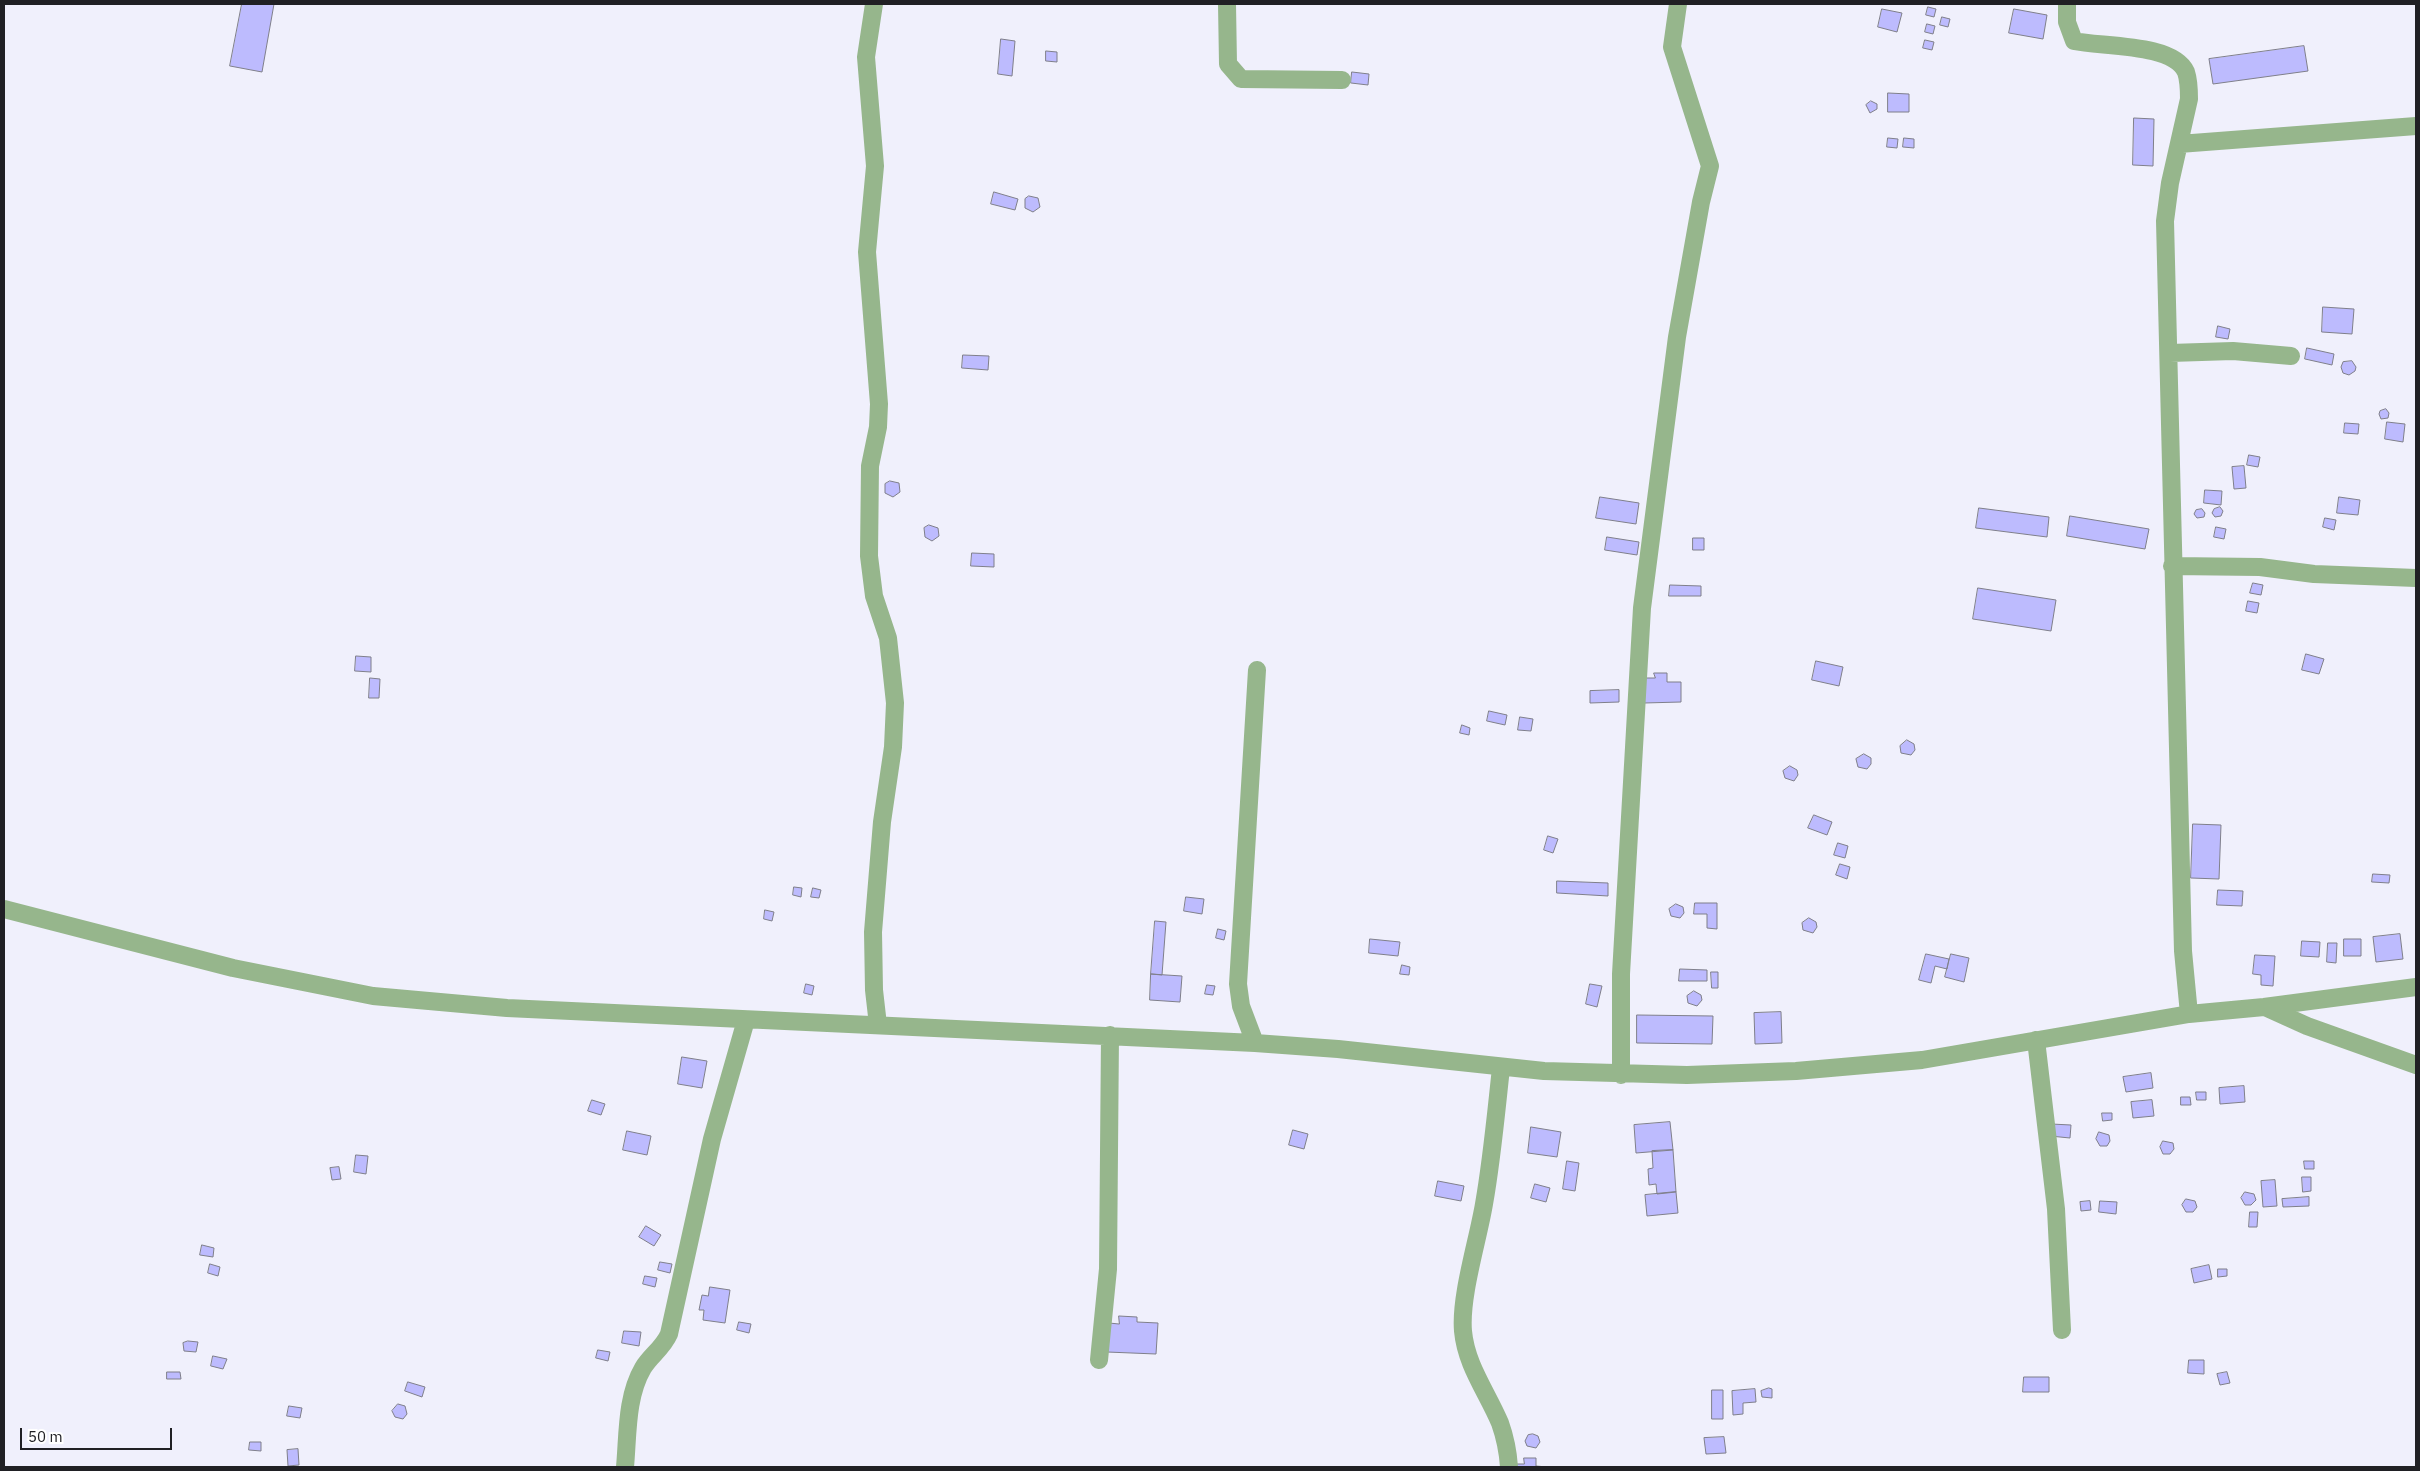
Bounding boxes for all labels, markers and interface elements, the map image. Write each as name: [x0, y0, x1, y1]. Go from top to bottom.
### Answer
scale bar: [22, 1418, 175, 1450]
text: 50 m: [28, 1427, 63, 1446]

